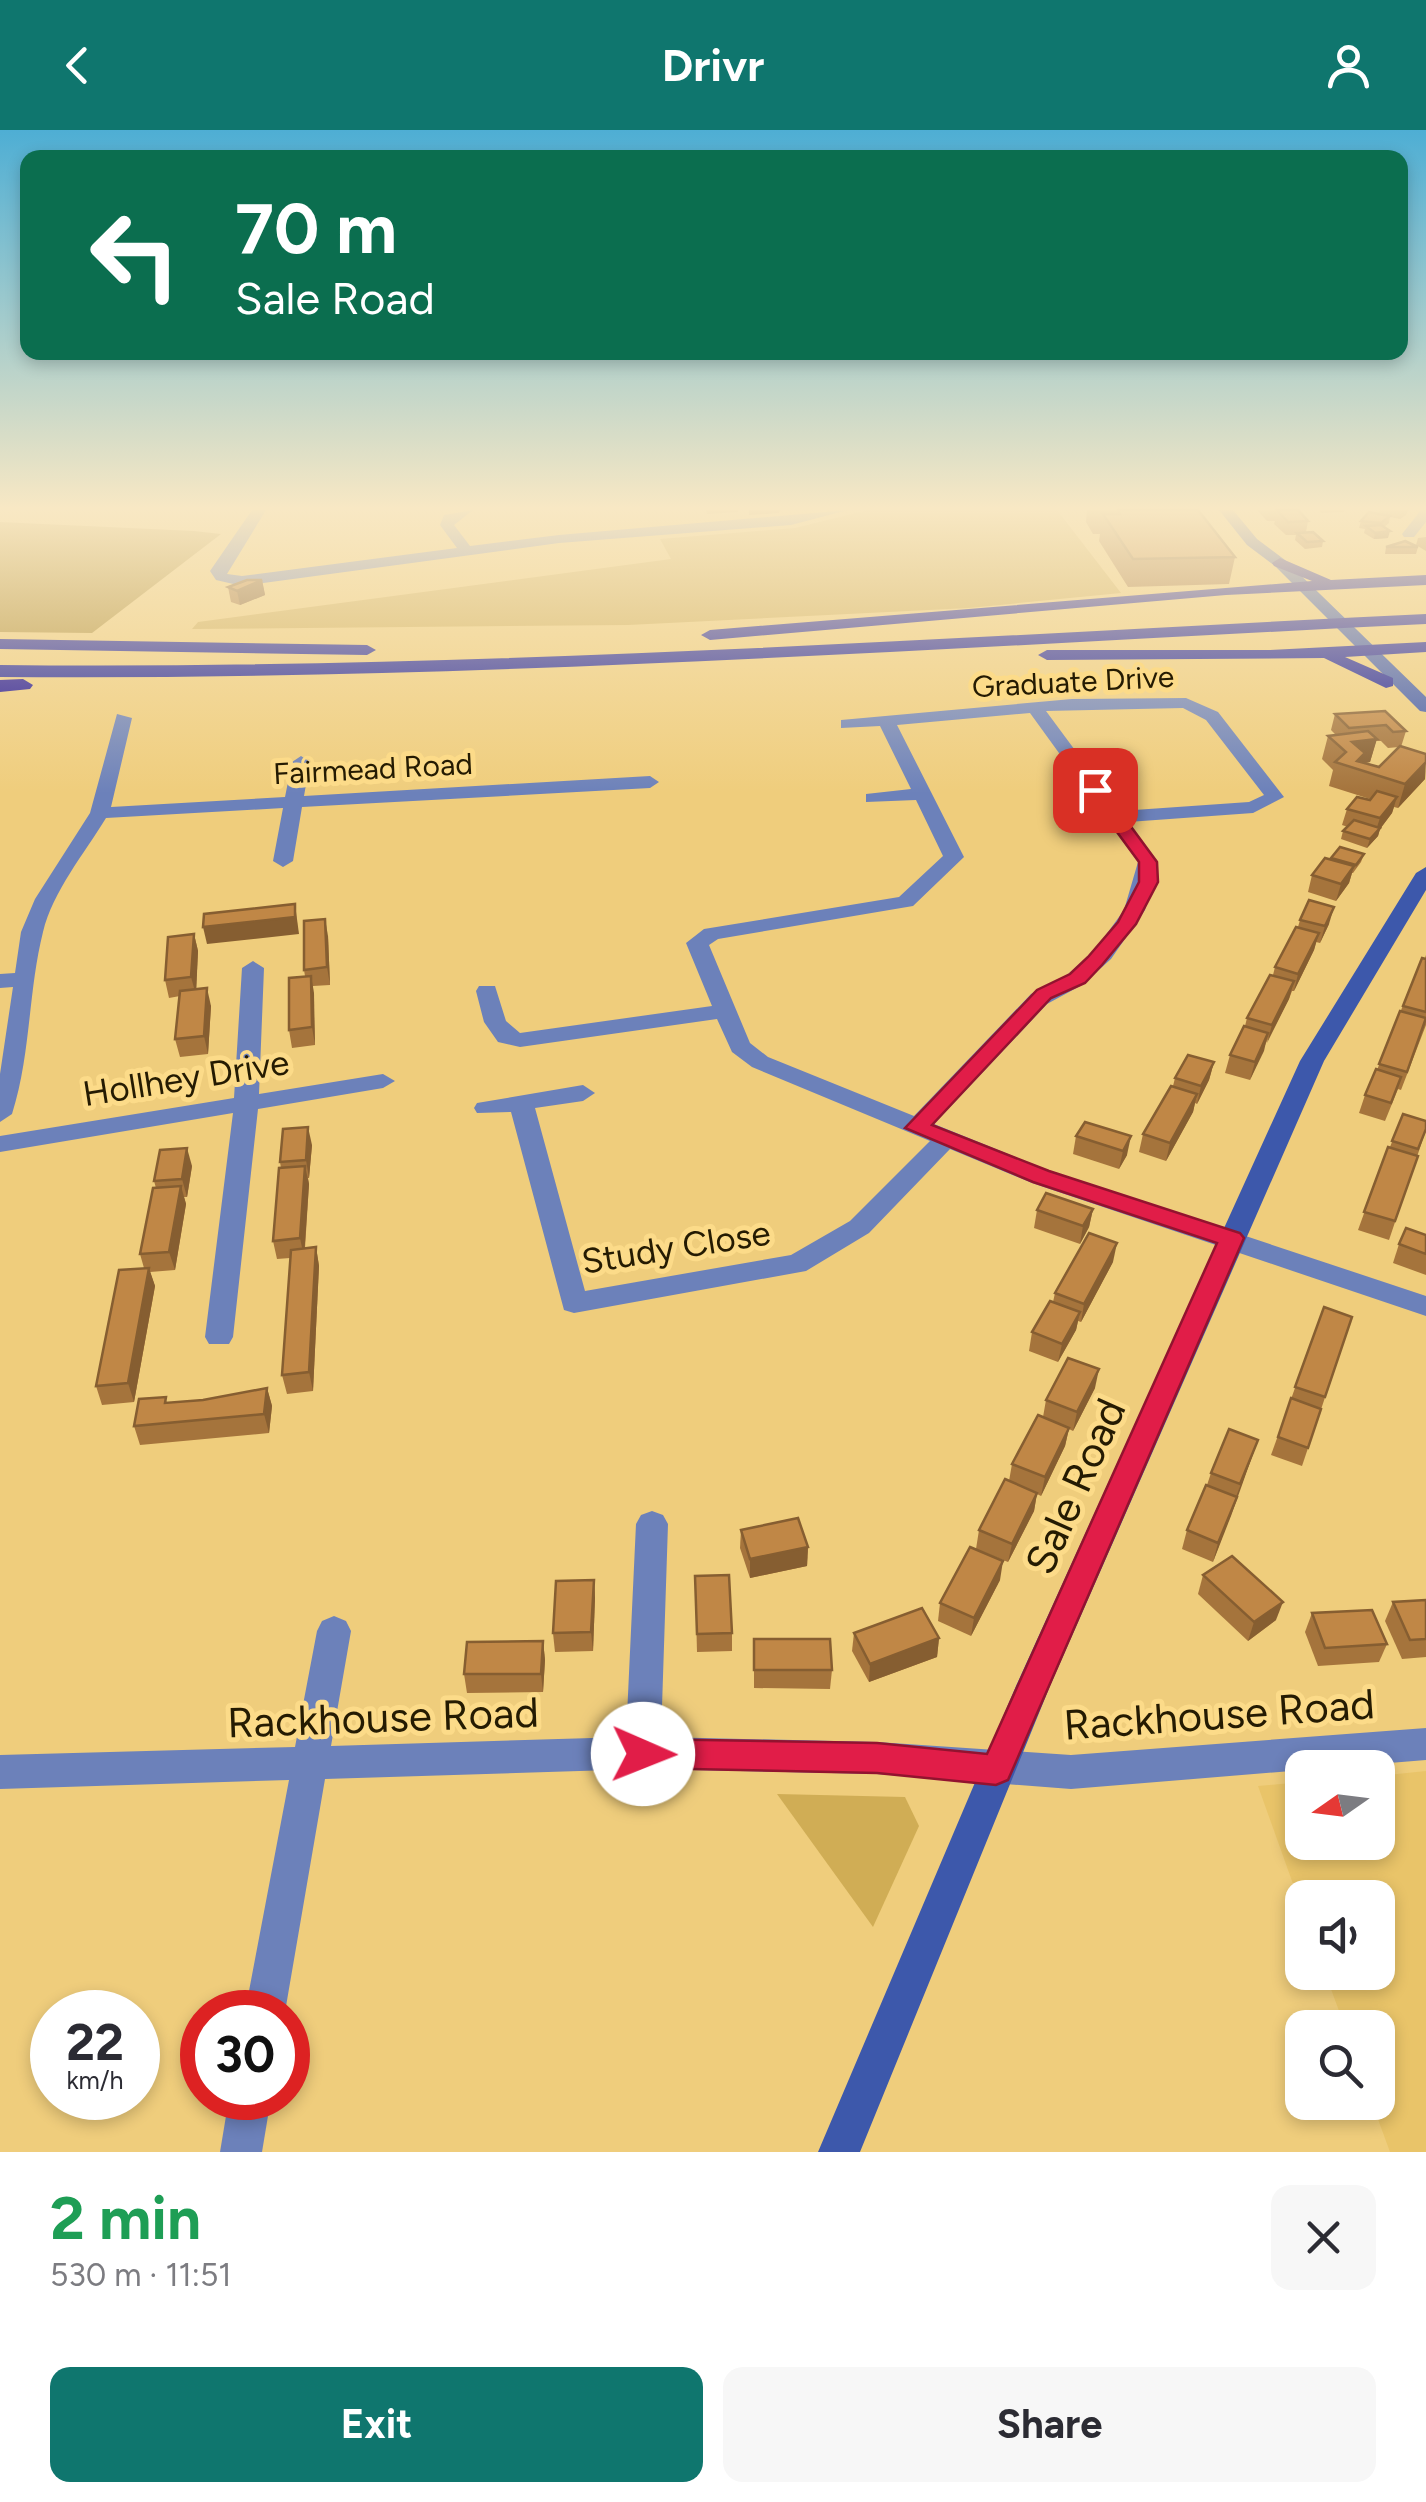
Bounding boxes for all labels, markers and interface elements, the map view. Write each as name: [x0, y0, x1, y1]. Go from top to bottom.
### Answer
icon: back: [50, 38, 105, 93]
text: Drivr: [662, 38, 764, 92]
icon: person: [1321, 38, 1376, 93]
text: 70 m: [235, 186, 397, 271]
icon: left: [70, 190, 200, 320]
text: Sale Road: [235, 271, 435, 325]
street label: Graduate Drive: [971, 658, 1175, 705]
street label: Fairmead Road: [272, 745, 474, 792]
pin: [1053, 748, 1138, 833]
icon: arrive: [1068, 763, 1123, 818]
street label: Hollhey Drive: [80, 1041, 292, 1115]
street label: Study Close: [579, 1211, 773, 1283]
street label: Sale Road: [1014, 1391, 1137, 1582]
street label: Rackhouse Road: [1062, 1678, 1376, 1751]
street label: Rackhouse Road: [226, 1687, 540, 1748]
position arrow: [591, 1702, 695, 1806]
north arrow: [1285, 1750, 1395, 1860]
map controls: [1285, 1750, 1395, 2120]
button: sound: [1285, 1880, 1395, 1990]
speed limit sign: 30: [180, 1990, 310, 2120]
button: search: [1285, 2010, 1395, 2120]
text: 22: [66, 2012, 124, 2073]
text: km/h: [66, 2065, 124, 2095]
text: 2 min: [50, 2182, 201, 2254]
button: close: [1271, 2185, 1376, 2290]
text: 530 m · 11:51: [50, 2256, 232, 2294]
button: Exit: [50, 2367, 703, 2482]
button: Share: [723, 2367, 1376, 2482]

